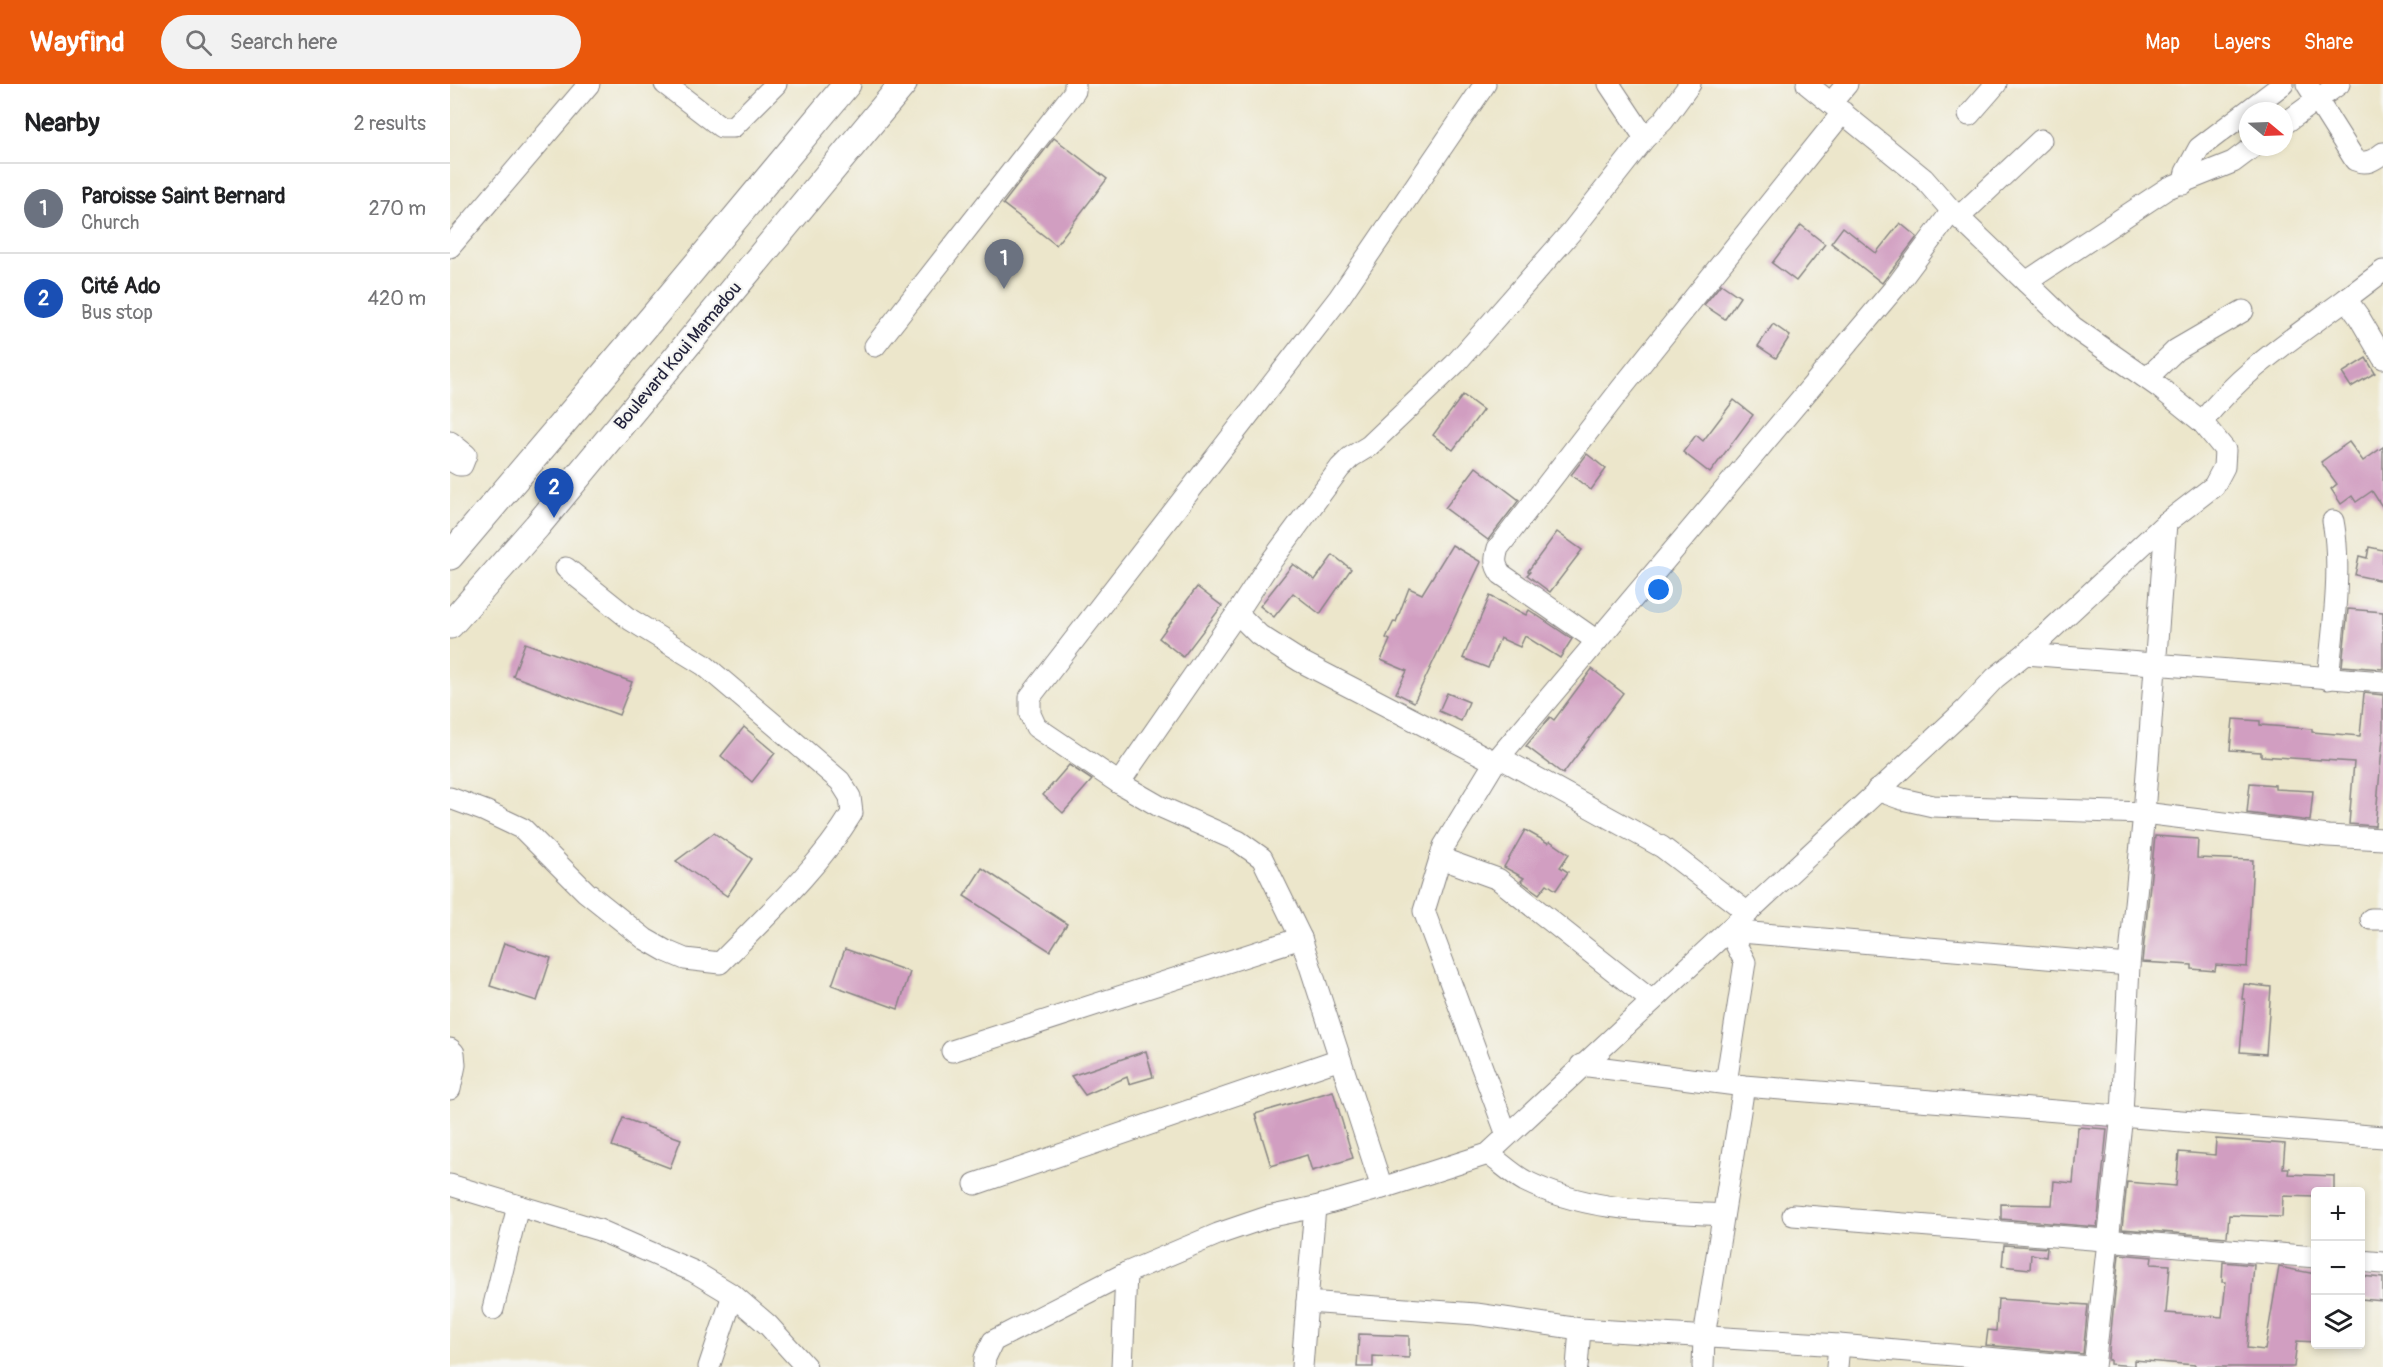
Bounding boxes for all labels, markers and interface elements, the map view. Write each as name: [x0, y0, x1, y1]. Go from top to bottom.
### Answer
search box: [161, 15, 581, 69]
text: Wayfind: [30, 25, 125, 60]
icon: search: [182, 26, 215, 59]
text: Search here: [230, 28, 337, 56]
text: Map: [2145, 29, 2180, 56]
text: Layers: [2213, 29, 2271, 56]
text: Share: [2304, 29, 2353, 56]
north arrow: [2239, 102, 2293, 156]
text: Nearby: [24, 107, 100, 139]
text: 2 results: [354, 111, 426, 136]
text: Paroisse Saint Bernard: [81, 182, 286, 210]
text: 1: [40, 196, 47, 221]
text: 270 m: [368, 196, 426, 221]
text: Church: [81, 210, 139, 235]
pin: 1: [984, 240, 1024, 289]
text: Cité Ado: [81, 272, 160, 300]
street label: Boulevard Koui Mamadou: [609, 277, 747, 435]
text: 2: [38, 286, 49, 311]
text: 420 m: [367, 286, 426, 311]
text: Bus stop: [81, 300, 153, 325]
pin: 2: [534, 468, 574, 518]
your location: [1644, 575, 1673, 604]
map controls: [2311, 1187, 2365, 1349]
button: +: [2311, 1187, 2365, 1241]
button: −: [2311, 1241, 2365, 1295]
button: layers: [2311, 1295, 2365, 1349]

